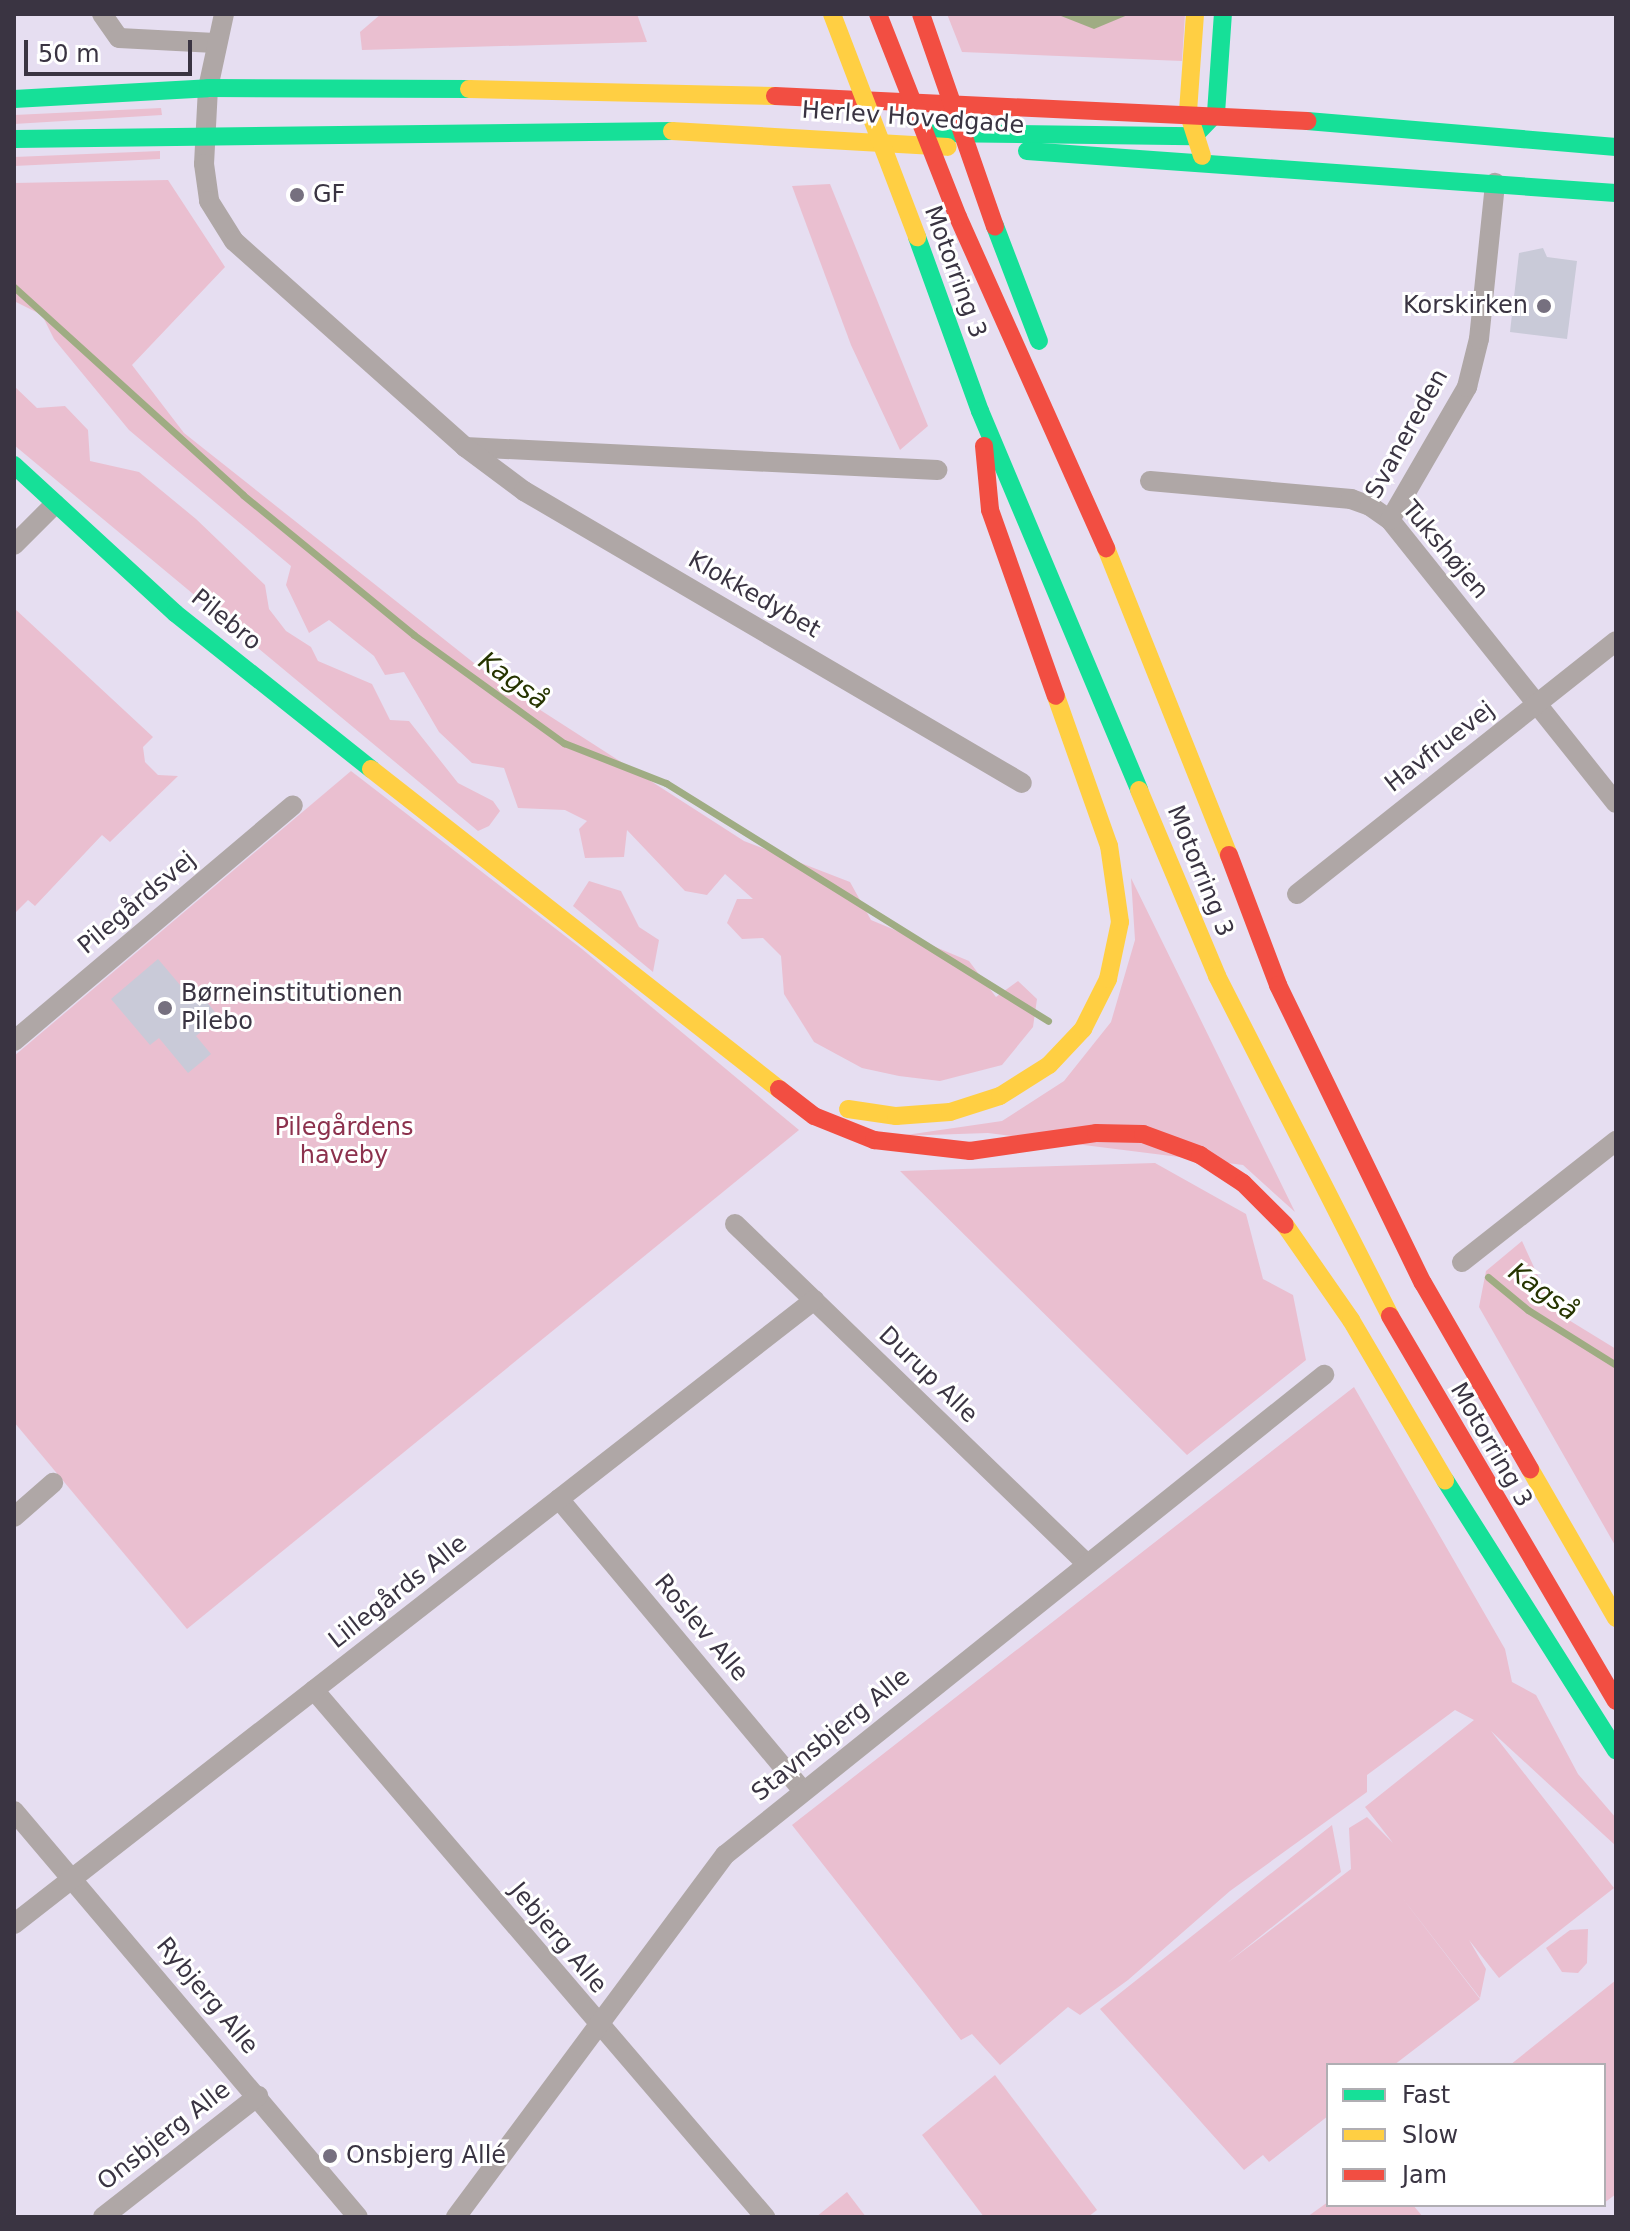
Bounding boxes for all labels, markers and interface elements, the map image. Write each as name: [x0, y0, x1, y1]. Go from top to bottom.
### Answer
scale bar: [28, 24, 196, 74]
text: 50 m: [38, 40, 100, 68]
street label: Herlev Hovedgade: [801, 96, 1025, 140]
place label: GF: [313, 181, 345, 209]
marker: GF: [288, 186, 306, 204]
street label: Motorring 3: [918, 202, 992, 342]
place label: Korskirken: [1403, 292, 1528, 320]
marker: Korskirken: [1535, 297, 1553, 315]
street label: Svanereden: [1360, 364, 1454, 504]
street label: Tukshøjen: [1396, 495, 1494, 605]
street label: Klokkedybet: [683, 546, 825, 644]
street label: Pilebro: [185, 583, 267, 657]
water label: Kagså: [472, 645, 554, 717]
street label: Havfruevej: [1380, 695, 1500, 799]
street label: Motorring 3: [1161, 801, 1239, 941]
street label: Pilegårdsvej: [72, 845, 202, 961]
place label: Børneinstitutionen Pilebo: [181, 980, 403, 1036]
marker: Børneinstitutionen Pilebo: [156, 999, 174, 1017]
park label: Pilegårdens haveby: [274, 1114, 414, 1170]
water label: Kagså: [1502, 1256, 1584, 1328]
street label: Durup Alle: [873, 1321, 983, 1429]
street label: Motorring 3: [1444, 1378, 1538, 1512]
street label: Lillegårds Alle: [323, 1529, 473, 1655]
street label: Roslev Alle: [648, 1569, 754, 1687]
street label: Stavnsbjerg Alle: [746, 1663, 916, 1807]
street label: Jebjerg Alle: [503, 1877, 613, 1999]
street label: Rybjerg Alle: [150, 1932, 264, 2060]
legend: [1326, 2063, 1606, 2207]
street label: Onsbjerg Alle: [92, 2075, 236, 2197]
text: Fast: [1402, 2081, 1450, 2109]
text: Slow: [1402, 2121, 1458, 2149]
place label: Onsbjerg Allé: [346, 2142, 506, 2170]
marker: Onsbjerg Allé: [321, 2147, 339, 2165]
text: Jam: [1402, 2161, 1447, 2189]

